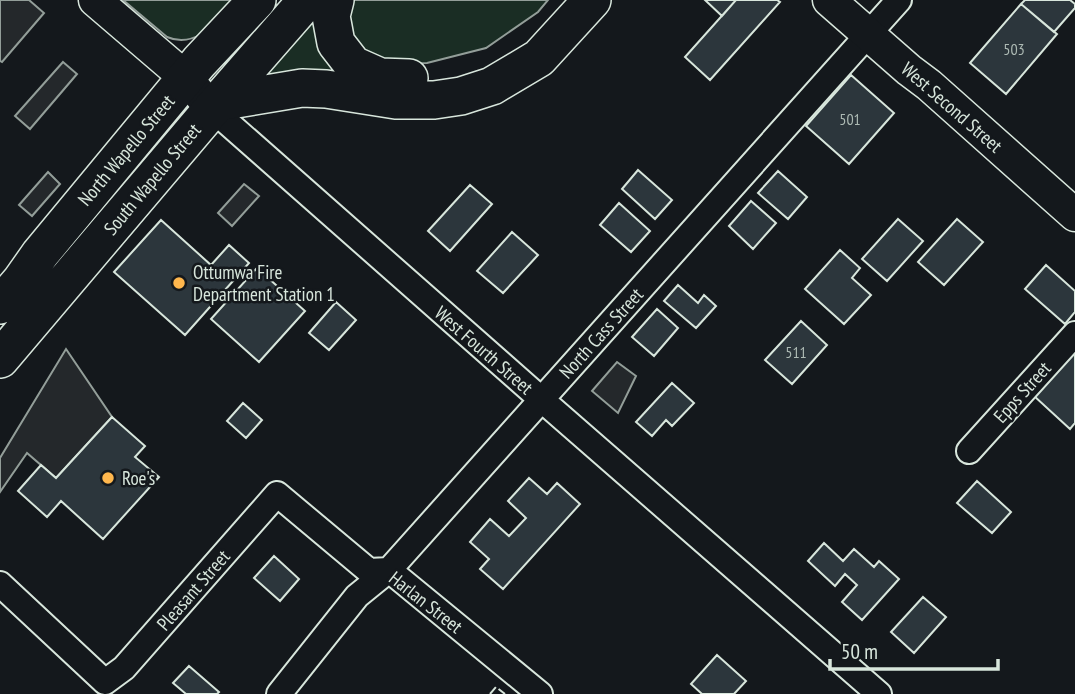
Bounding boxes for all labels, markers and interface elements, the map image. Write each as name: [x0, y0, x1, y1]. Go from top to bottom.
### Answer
house number: 503: [1003, 39, 1025, 59]
street label: West Second Street: [897, 57, 1008, 158]
street label: North Wapello Street: [73, 89, 180, 210]
house number: 501: [839, 109, 861, 129]
street label: South Wapello Street: [98, 118, 206, 240]
place label: Ottumwa Fire Department Station 1: [193, 260, 335, 306]
marker: Ottumwa Fire Department Station 1: [171, 275, 187, 291]
street label: North Cass Street: [554, 282, 649, 383]
street label: West Fourth Street: [430, 301, 539, 400]
house number: 511: [785, 342, 807, 362]
street label: Epps Street: [988, 356, 1056, 428]
place label: Roe's: [122, 466, 155, 490]
marker: Roe's: [100, 470, 116, 486]
street label: Pleasant Street: [151, 544, 235, 635]
street label: Harlan Street: [384, 566, 468, 639]
scale bar: [830, 628, 998, 672]
text: 50 m: [841, 638, 878, 665]

